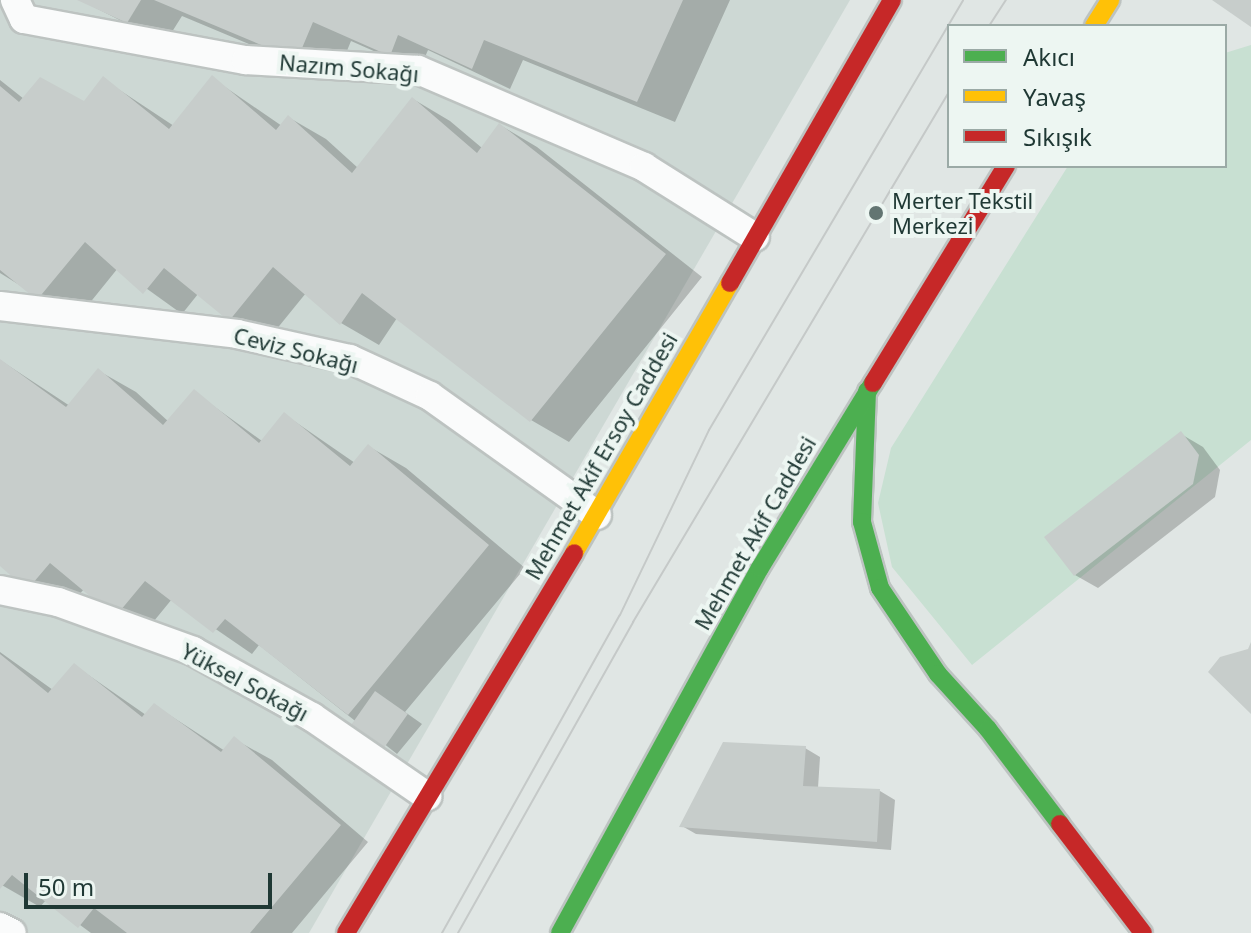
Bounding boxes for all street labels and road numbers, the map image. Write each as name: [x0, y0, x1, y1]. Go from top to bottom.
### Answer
street label: Nazım Sokağı: [278, 49, 420, 87]
street label: Ceviz Sokağı: [231, 322, 361, 378]
street label: Mehmet Akif Ersoy Caddesi: [519, 328, 683, 584]
street label: Mehmet Akif Caddesi: [689, 431, 821, 635]
street label: Yüksel Sokağı: [177, 637, 313, 727]

